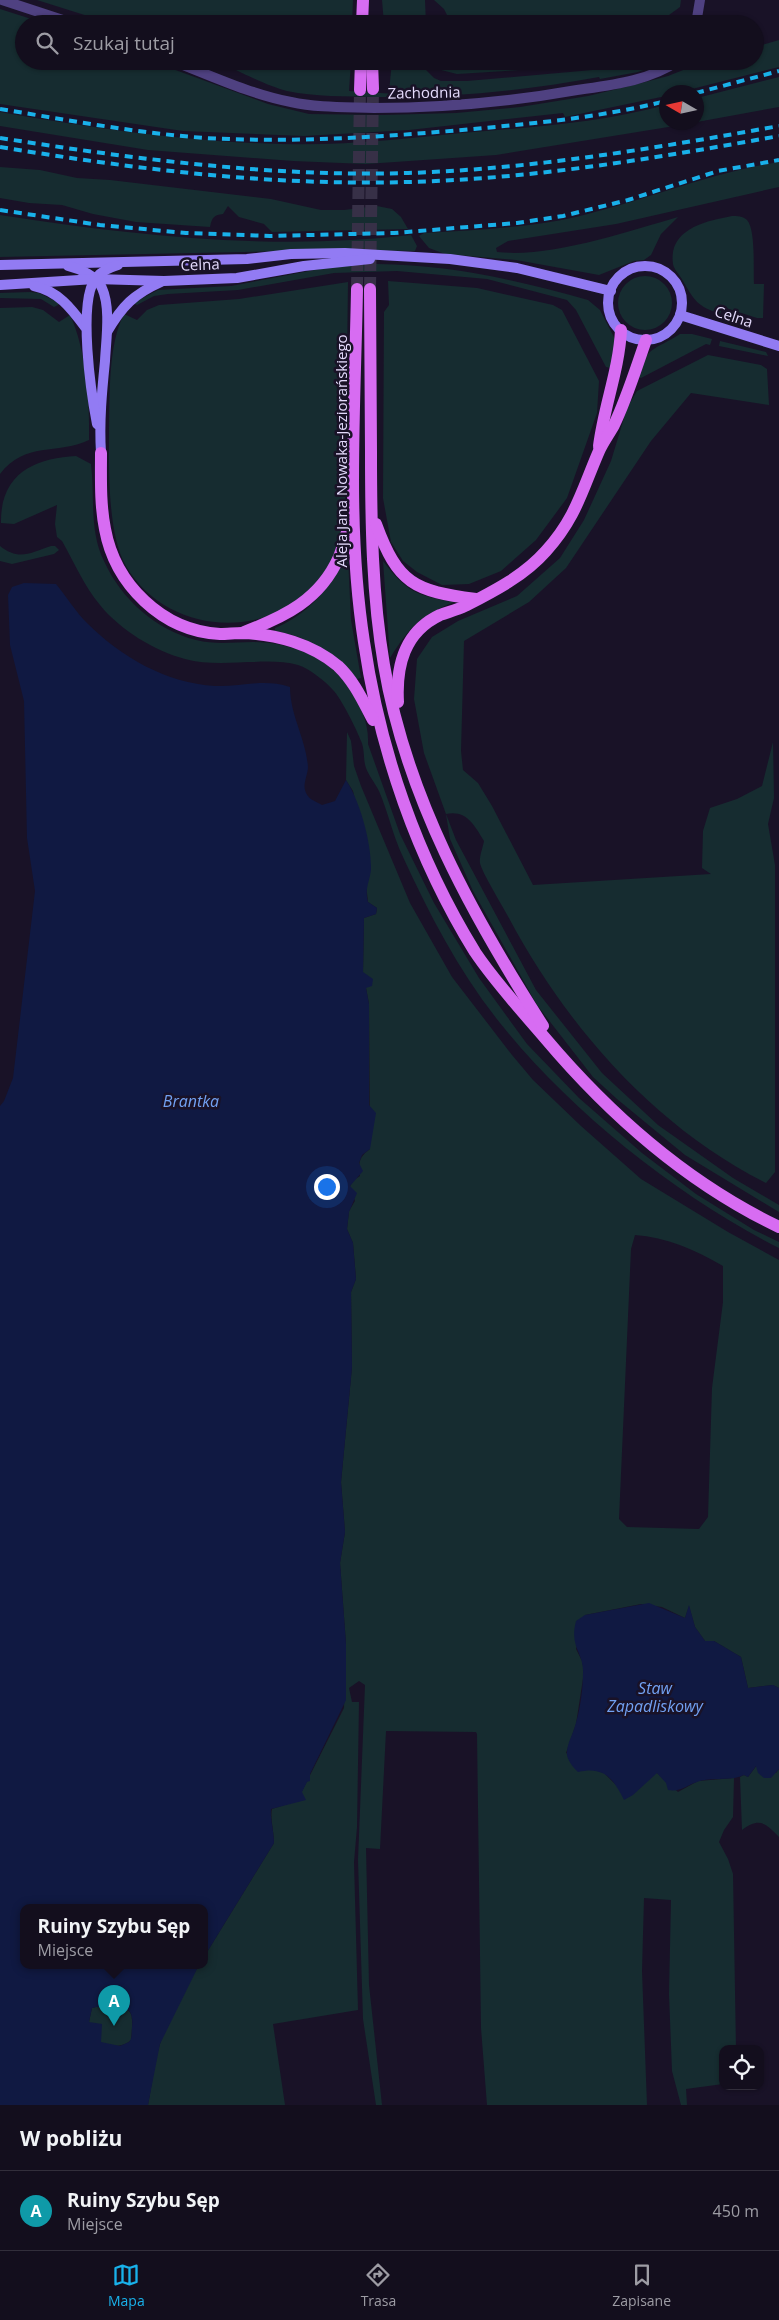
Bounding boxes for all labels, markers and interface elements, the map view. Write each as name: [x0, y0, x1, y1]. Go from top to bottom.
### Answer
search box: [15, 15, 764, 70]
icon: search: [33, 29, 61, 57]
text: Szukaj tutaj: [73, 30, 175, 56]
street label: Zachodnia: [387, 81, 461, 103]
north arrow: [659, 85, 704, 130]
street label: Celna: [180, 253, 220, 275]
street label: Celna: [712, 300, 756, 332]
street label: Aleja Jana Nowaka-Jeziorańskiego: [331, 334, 351, 568]
water label: Brantka: [163, 1090, 219, 1112]
your location: [314, 1174, 340, 1200]
water label: Staw Zapadliskowy: [606, 1677, 704, 1717]
popup: [20, 1904, 208, 1969]
text: Ruiny Szybu Sęp: [38, 1913, 190, 1939]
text: Miejsce: [38, 1939, 93, 1961]
pin: A: [98, 1985, 130, 2026]
map controls: [719, 2045, 764, 2090]
button: locate: [719, 2045, 764, 2090]
text: W pobliżu: [20, 2124, 122, 2152]
text: Ruiny Szybu Sęp: [67, 2187, 220, 2213]
text: A: [30, 2200, 42, 2222]
text: 450 m: [713, 2200, 759, 2222]
text: Miejsce: [67, 2213, 123, 2235]
tab: Mapa: [108, 2261, 145, 2310]
tab: Trasa: [361, 2261, 396, 2310]
tab: Zapisane: [612, 2261, 671, 2310]

